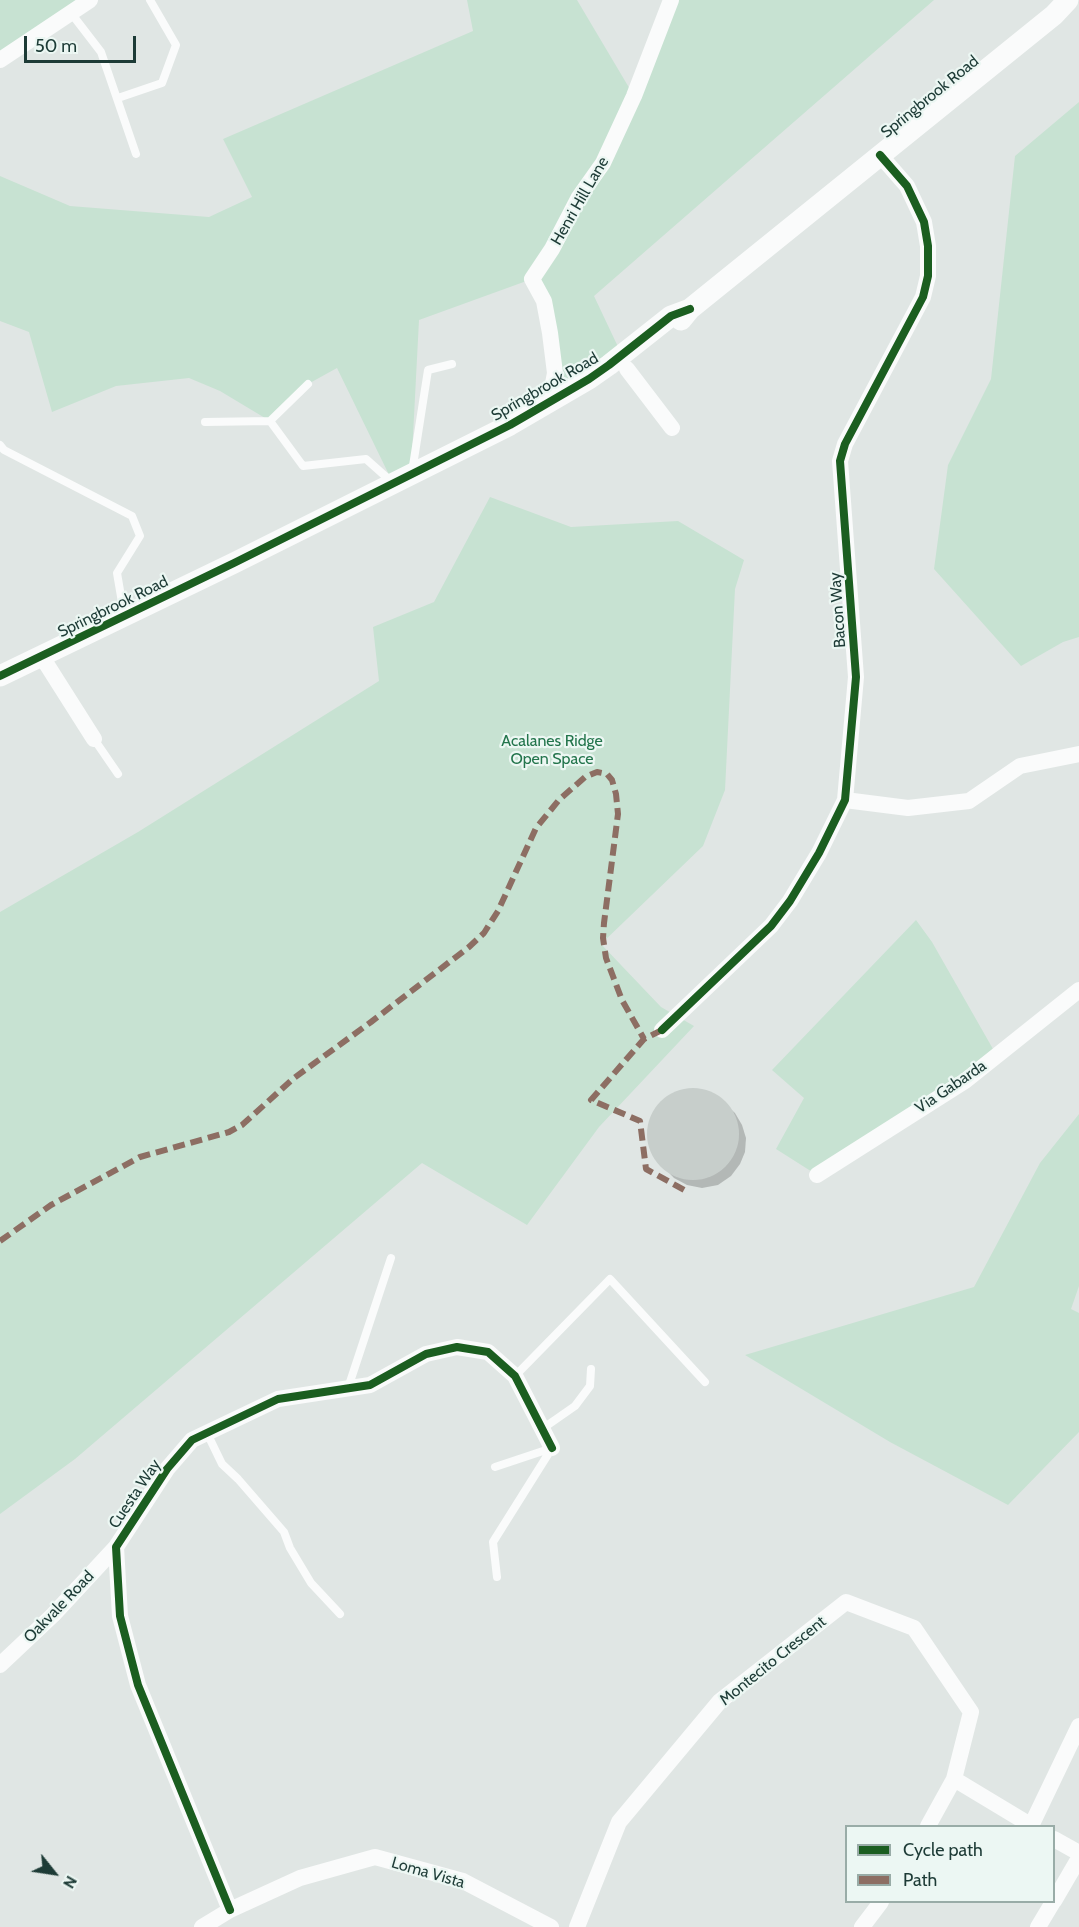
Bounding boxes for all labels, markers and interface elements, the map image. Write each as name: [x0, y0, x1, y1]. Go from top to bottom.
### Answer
scale bar: [27, 24, 140, 62]
text: 50 m: [35, 35, 77, 57]
street label: Springbrook Road: [877, 52, 983, 142]
street label: Henri Hill Lane: [547, 153, 613, 249]
street label: Springbrook Road: [488, 349, 602, 425]
street label: Springbrook Road: [55, 572, 171, 642]
street label: Bacon Way: [826, 572, 850, 648]
park label: Acalanes Ridge Open Space: [501, 731, 603, 769]
street label: Via Gabarda: [912, 1056, 990, 1118]
street label: Cuesta Way: [105, 1456, 165, 1532]
street label: Oakvale Road: [20, 1567, 98, 1647]
street label: Montecito Crescent: [716, 1612, 830, 1710]
legend: [845, 1825, 1055, 1903]
text: Cycle path: [903, 1839, 983, 1861]
north arrow: [24, 1843, 84, 1903]
street label: Loma Vista: [389, 1853, 467, 1893]
text: Path: [903, 1869, 937, 1891]
text: N: [59, 1873, 81, 1892]

